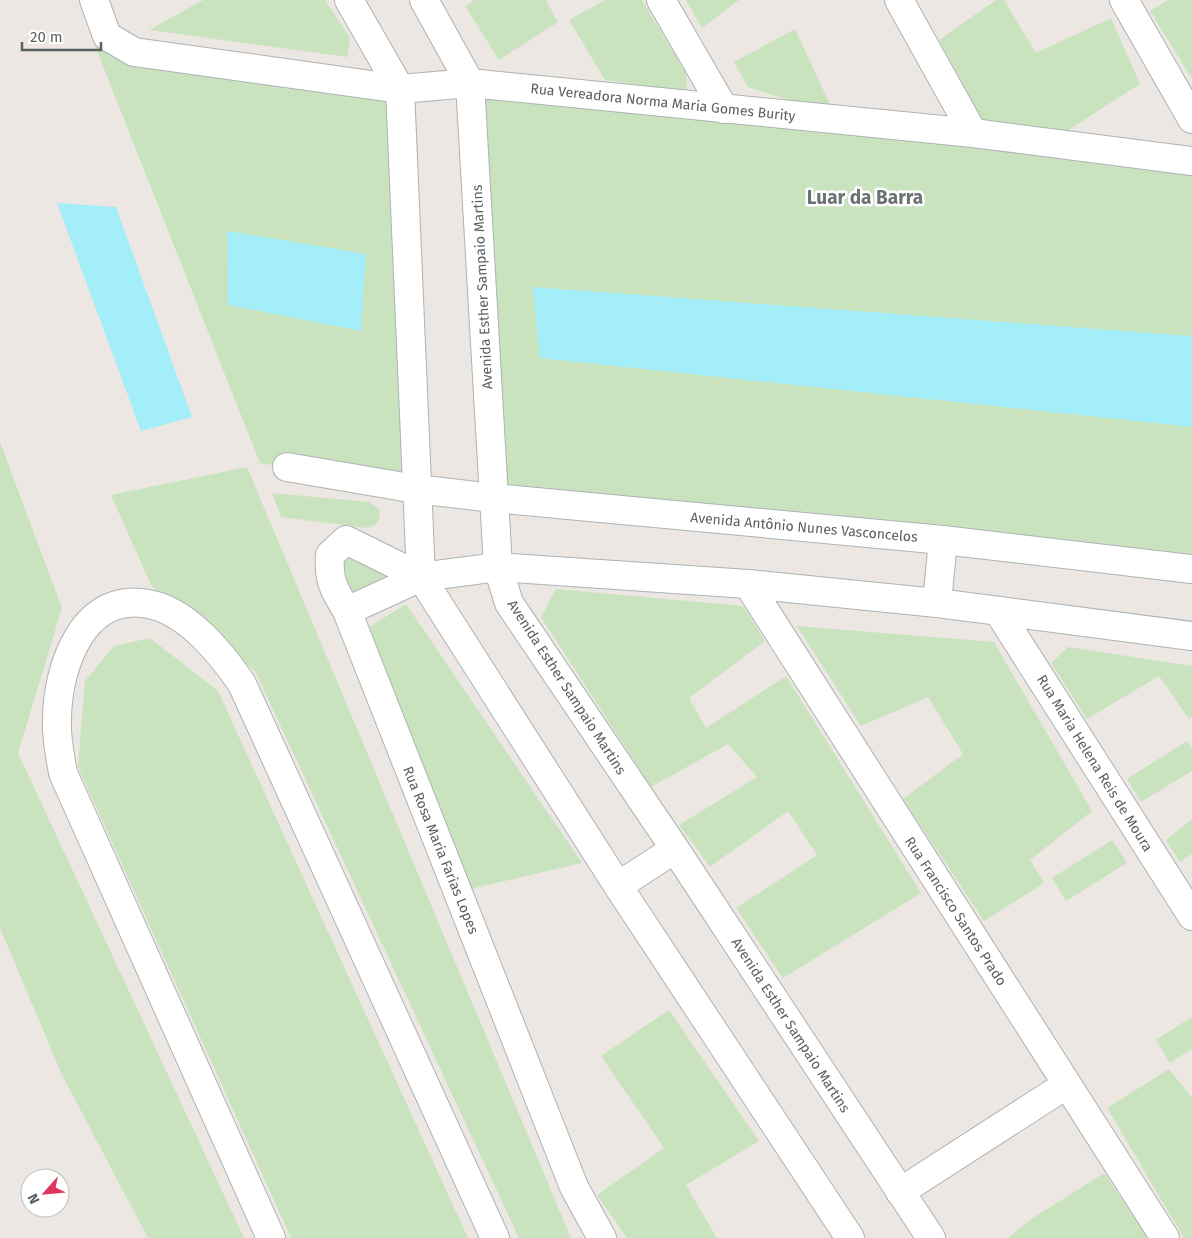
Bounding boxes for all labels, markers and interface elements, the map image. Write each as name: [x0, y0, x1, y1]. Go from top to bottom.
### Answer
scale bar: [22, 20, 101, 52]
text: 20 m: [30, 28, 63, 46]
street label: Rua Vereadora Norma Maria Gomes Burity: [530, 80, 796, 125]
street label: Avenida Esther Sampaio Martins: [469, 184, 496, 390]
district label: Luar da Barra: [807, 186, 923, 209]
street label: Avenida Antônio Nunes Vasconcelos: [690, 509, 919, 546]
street label: Avenida Esther Sampaio Martins: [504, 597, 630, 778]
street label: Rua Maria Helena Reis de Moura: [1033, 672, 1156, 855]
street label: Rua Rosa Maria Farias Lopes: [399, 764, 482, 937]
street label: Rua Francisco Santos Prado: [901, 834, 1010, 989]
street label: Avenida Esther Sampaio Martins: [728, 935, 854, 1116]
north arrow: [20, 1168, 70, 1218]
text: N: [24, 1191, 44, 1207]

